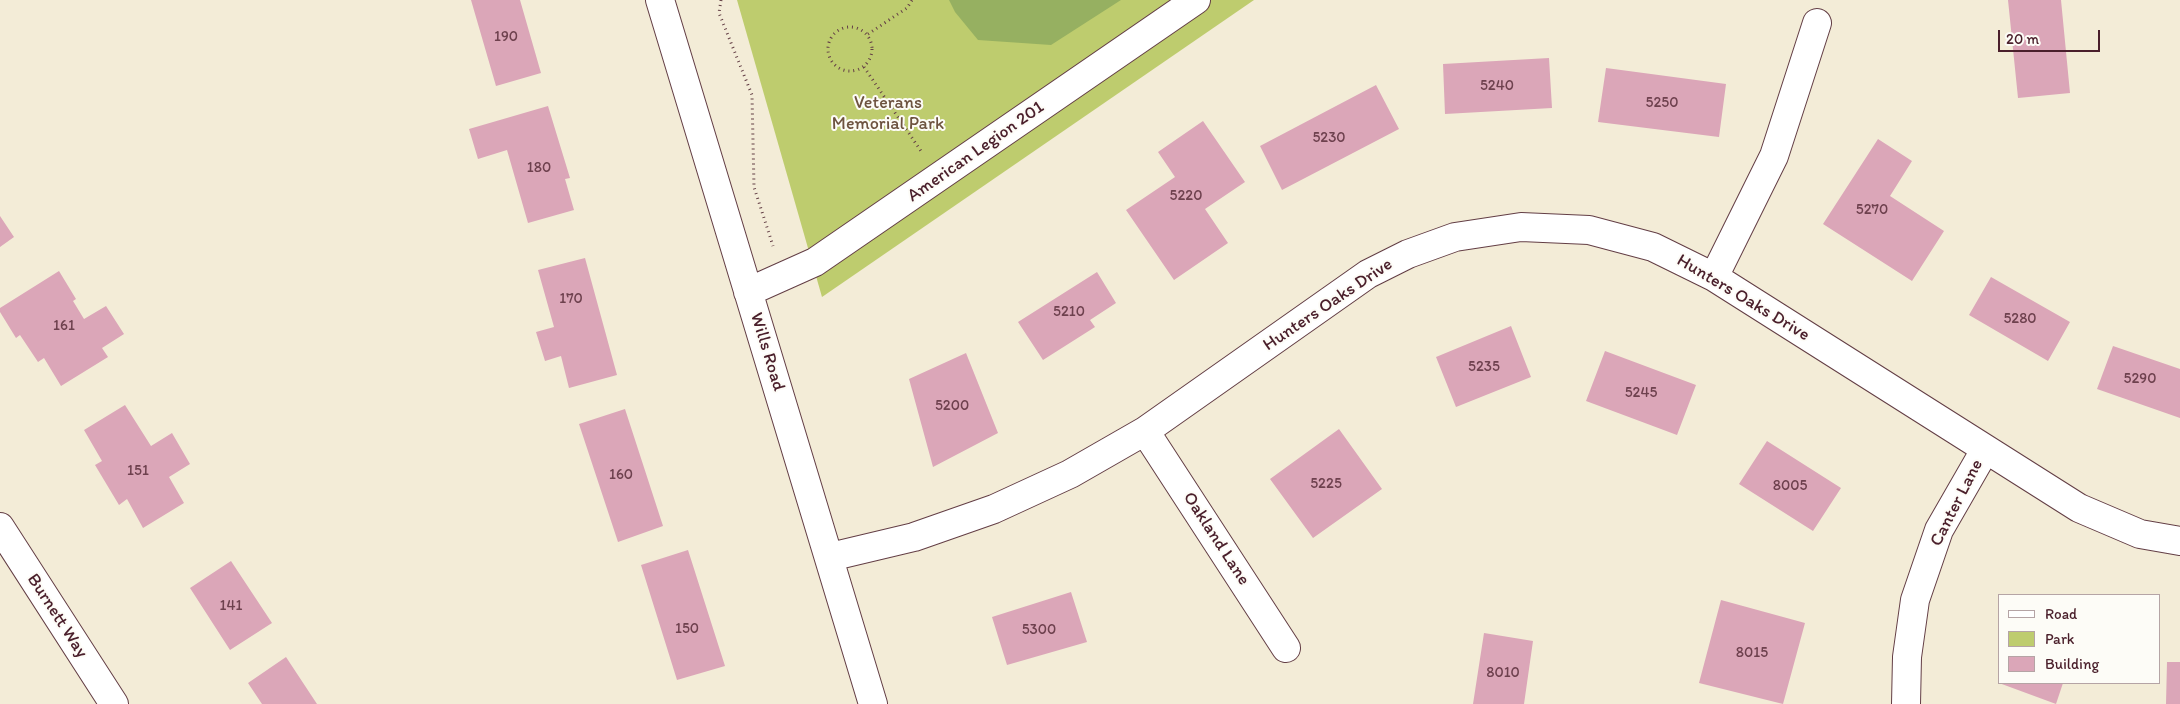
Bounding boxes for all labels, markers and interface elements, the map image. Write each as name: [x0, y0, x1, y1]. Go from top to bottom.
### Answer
scale bar: [2000, 20, 2102, 52]
house number: 190: [494, 28, 518, 46]
text: 20 m: [2006, 30, 2039, 48]
house number: 5240: [1480, 77, 1514, 95]
park label: Veterans Memorial Park: [832, 92, 944, 134]
house number: 5250: [1646, 94, 1678, 112]
street label: American Legion 201: [904, 97, 1048, 207]
house number: 5230: [1312, 129, 1346, 147]
house number: 180: [527, 159, 551, 177]
house number: 5220: [1170, 187, 1202, 205]
house number: 5270: [1856, 201, 1888, 219]
street label: Hunters Oaks Drive: [1673, 250, 1813, 346]
street label: Hunters Oaks Drive: [1259, 254, 1397, 356]
house number: 170: [559, 290, 583, 308]
house number: 5210: [1053, 303, 1085, 321]
street label: Wills Road: [745, 310, 789, 394]
house number: 5280: [2003, 310, 2037, 328]
house number: 161: [53, 317, 75, 335]
house number: 5235: [1468, 358, 1500, 376]
house number: 5290: [2124, 370, 2156, 388]
house number: 5245: [1625, 384, 1657, 402]
house number: 5200: [935, 397, 969, 415]
street label: Canter Lane: [1926, 456, 1988, 550]
house number: 151: [127, 462, 149, 480]
house number: 160: [609, 466, 633, 484]
house number: 5225: [1310, 475, 1342, 493]
house number: 8005: [1773, 477, 1807, 495]
street label: Oakland Lane: [1178, 488, 1254, 590]
street label: Burnett Way: [22, 570, 92, 662]
legend: [1998, 594, 2160, 684]
house number: 141: [220, 597, 242, 615]
text: Road: [2045, 605, 2077, 623]
house number: 150: [675, 620, 699, 638]
house number: 5300: [1022, 621, 1056, 639]
text: Park: [2045, 630, 2075, 648]
house number: 8015: [1736, 644, 1768, 662]
text: Building: [2045, 655, 2099, 673]
house number: 8010: [1486, 664, 1520, 682]

